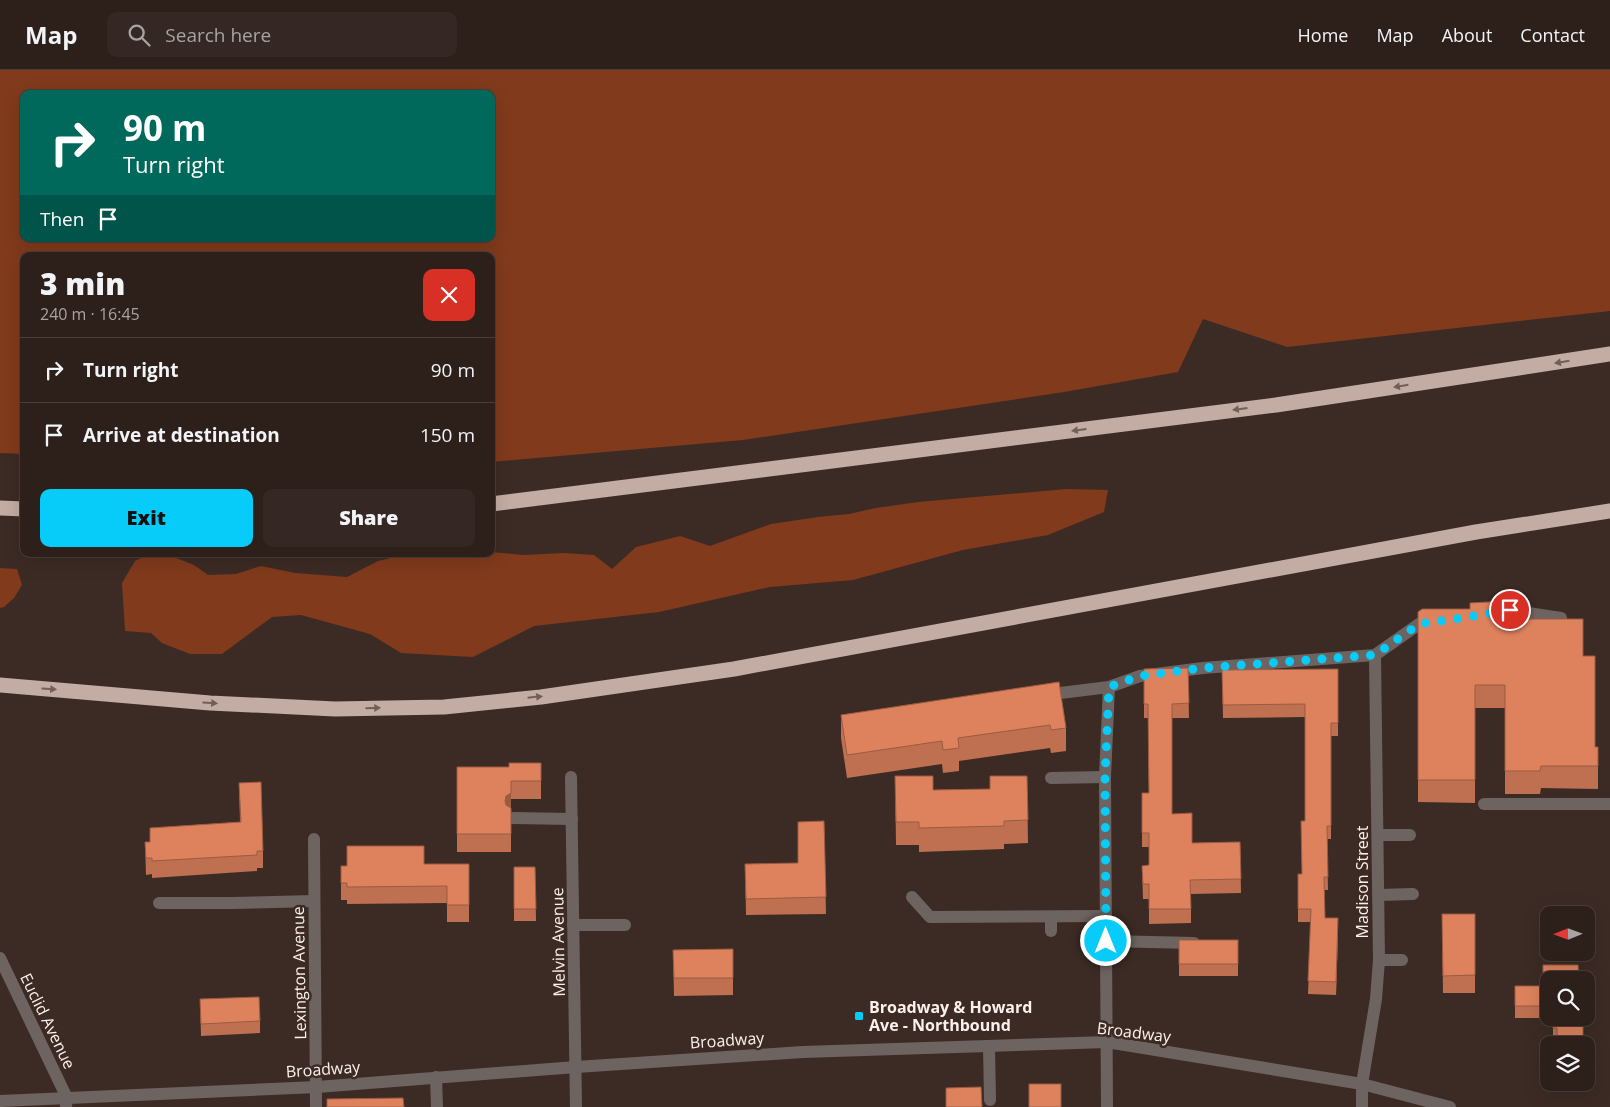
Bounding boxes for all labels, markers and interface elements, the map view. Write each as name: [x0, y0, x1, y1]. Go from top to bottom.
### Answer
search box: [107, 12, 457, 57]
text: Map: [25, 18, 77, 51]
icon: search: [125, 21, 153, 49]
text: Search here: [165, 22, 271, 48]
text: Home: [1298, 23, 1348, 47]
text: Map: [1376, 23, 1414, 47]
text: About: [1442, 23, 1492, 47]
text: Contact: [1520, 23, 1585, 47]
text: 90 m: [123, 104, 206, 151]
icon: right: [40, 110, 105, 175]
text: Turn right: [123, 149, 225, 179]
icon: arrive: [94, 205, 122, 233]
text: Then: [40, 206, 84, 232]
text: 3 min: [40, 263, 125, 304]
button: close: [423, 269, 475, 321]
text: 240 m · 16:45: [40, 303, 140, 325]
icon: right: [40, 356, 68, 384]
text: Turn right: [83, 357, 178, 383]
text: 90 m: [431, 357, 475, 383]
one-way arrow: [1553, 358, 1569, 366]
one-way arrow: [1393, 382, 1409, 390]
one-way arrow: [1232, 405, 1248, 413]
icon: arrive: [40, 421, 68, 449]
text: Arrive at destination: [83, 422, 280, 448]
text: 150 m: [420, 422, 475, 448]
one-way arrow: [1071, 426, 1087, 434]
button: Exit: [40, 489, 253, 547]
button: Share: [263, 489, 475, 547]
pin: [1489, 589, 1531, 631]
icon: arrive: [1496, 596, 1524, 624]
one-way arrow: [41, 685, 57, 693]
one-way arrow: [527, 693, 543, 701]
one-way arrow: [203, 699, 219, 707]
one-way arrow: [365, 704, 381, 712]
street label: Madison Street: [1351, 825, 1373, 939]
street label: Melvin Avenue: [546, 887, 570, 997]
street label: Lexington Avenue: [287, 906, 311, 1040]
north arrow: [1540, 906, 1595, 961]
map controls: [1540, 906, 1595, 1091]
position arrow: [1079, 914, 1131, 966]
street label: Euclid Avenue: [15, 969, 81, 1073]
button: search: [1540, 971, 1595, 1026]
place label: Broadway & Howard Ave - Northbound: [869, 996, 1032, 1036]
marker: Broadway & Howard Ave - Northbound: [853, 1010, 865, 1022]
street label: Broadway: [1096, 1017, 1173, 1048]
street label: Broadway: [689, 1026, 766, 1054]
button: layers: [1540, 1036, 1595, 1091]
street label: Broadway: [285, 1055, 362, 1083]

